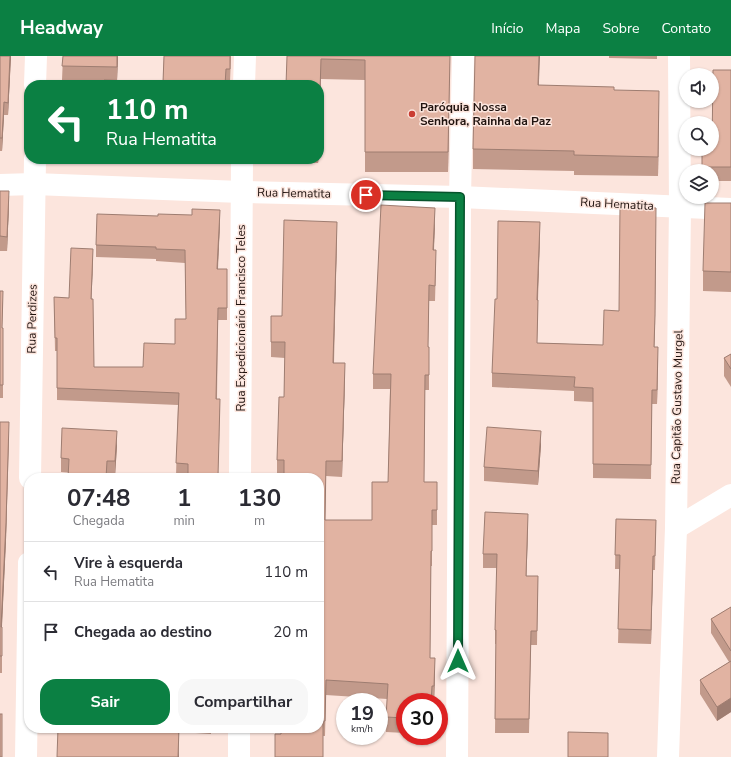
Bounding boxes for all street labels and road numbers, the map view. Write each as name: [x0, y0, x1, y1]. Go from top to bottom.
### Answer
street label: Rua Hematita: [257, 184, 331, 202]
street label: Rua Hematita: [580, 194, 654, 214]
street label: Rua Expedicionário Francisco Teles: [233, 224, 249, 412]
street label: Rua Perdizes: [23, 284, 41, 354]
street label: Rua Capitão Gustavo Murgel: [668, 329, 686, 484]

